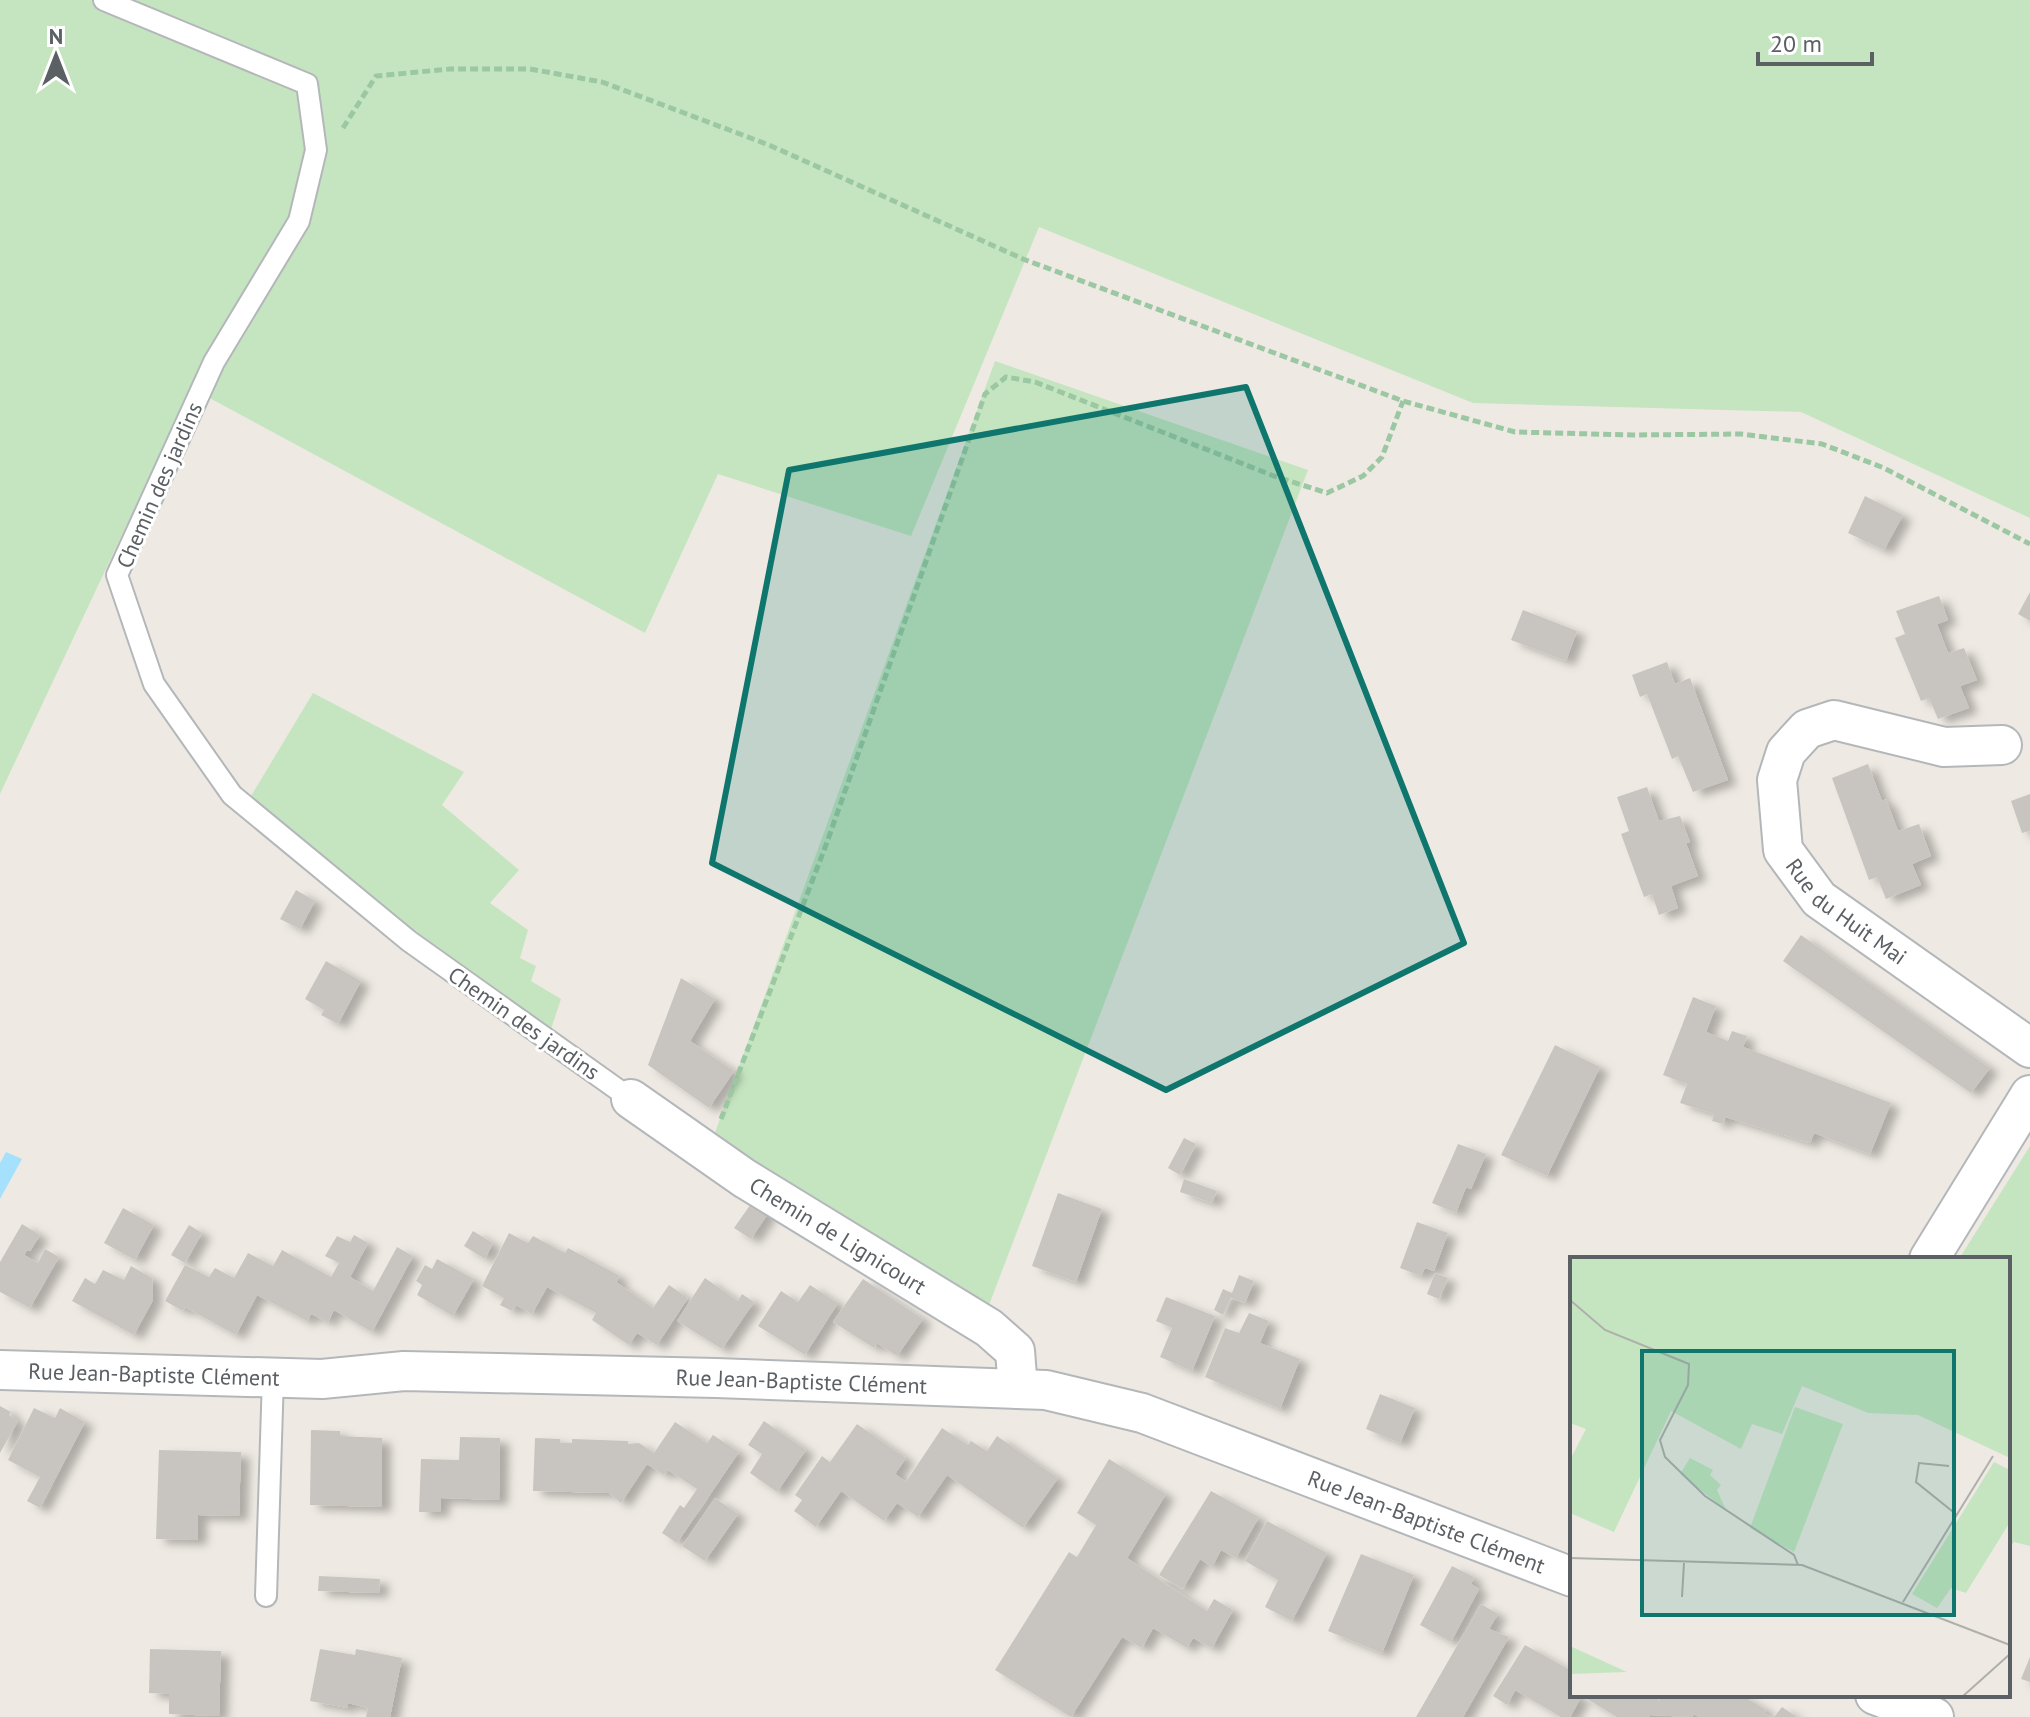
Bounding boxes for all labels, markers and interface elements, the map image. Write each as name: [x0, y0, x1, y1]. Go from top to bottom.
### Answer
north arrow: [16, 16, 96, 96]
scale bar: [1758, 16, 1872, 66]
text: N: [49, 22, 63, 50]
text: 20 m: [1770, 28, 1822, 59]
street label: Chemin des jardins: [110, 398, 208, 572]
street label: Rue du Huit Mai: [1780, 853, 1912, 971]
street label: Chemin des jardins: [443, 960, 605, 1086]
street label: Chemin de Lignicourt: [744, 1171, 932, 1300]
inset map: [1570, 1257, 2010, 1697]
street label: Rue Jean-Baptiste Clément: [28, 1357, 281, 1392]
street label: Rue Jean-Baptiste Clément: [675, 1363, 928, 1400]
street label: Rue Jean-Baptiste Clément: [1304, 1464, 1550, 1580]

